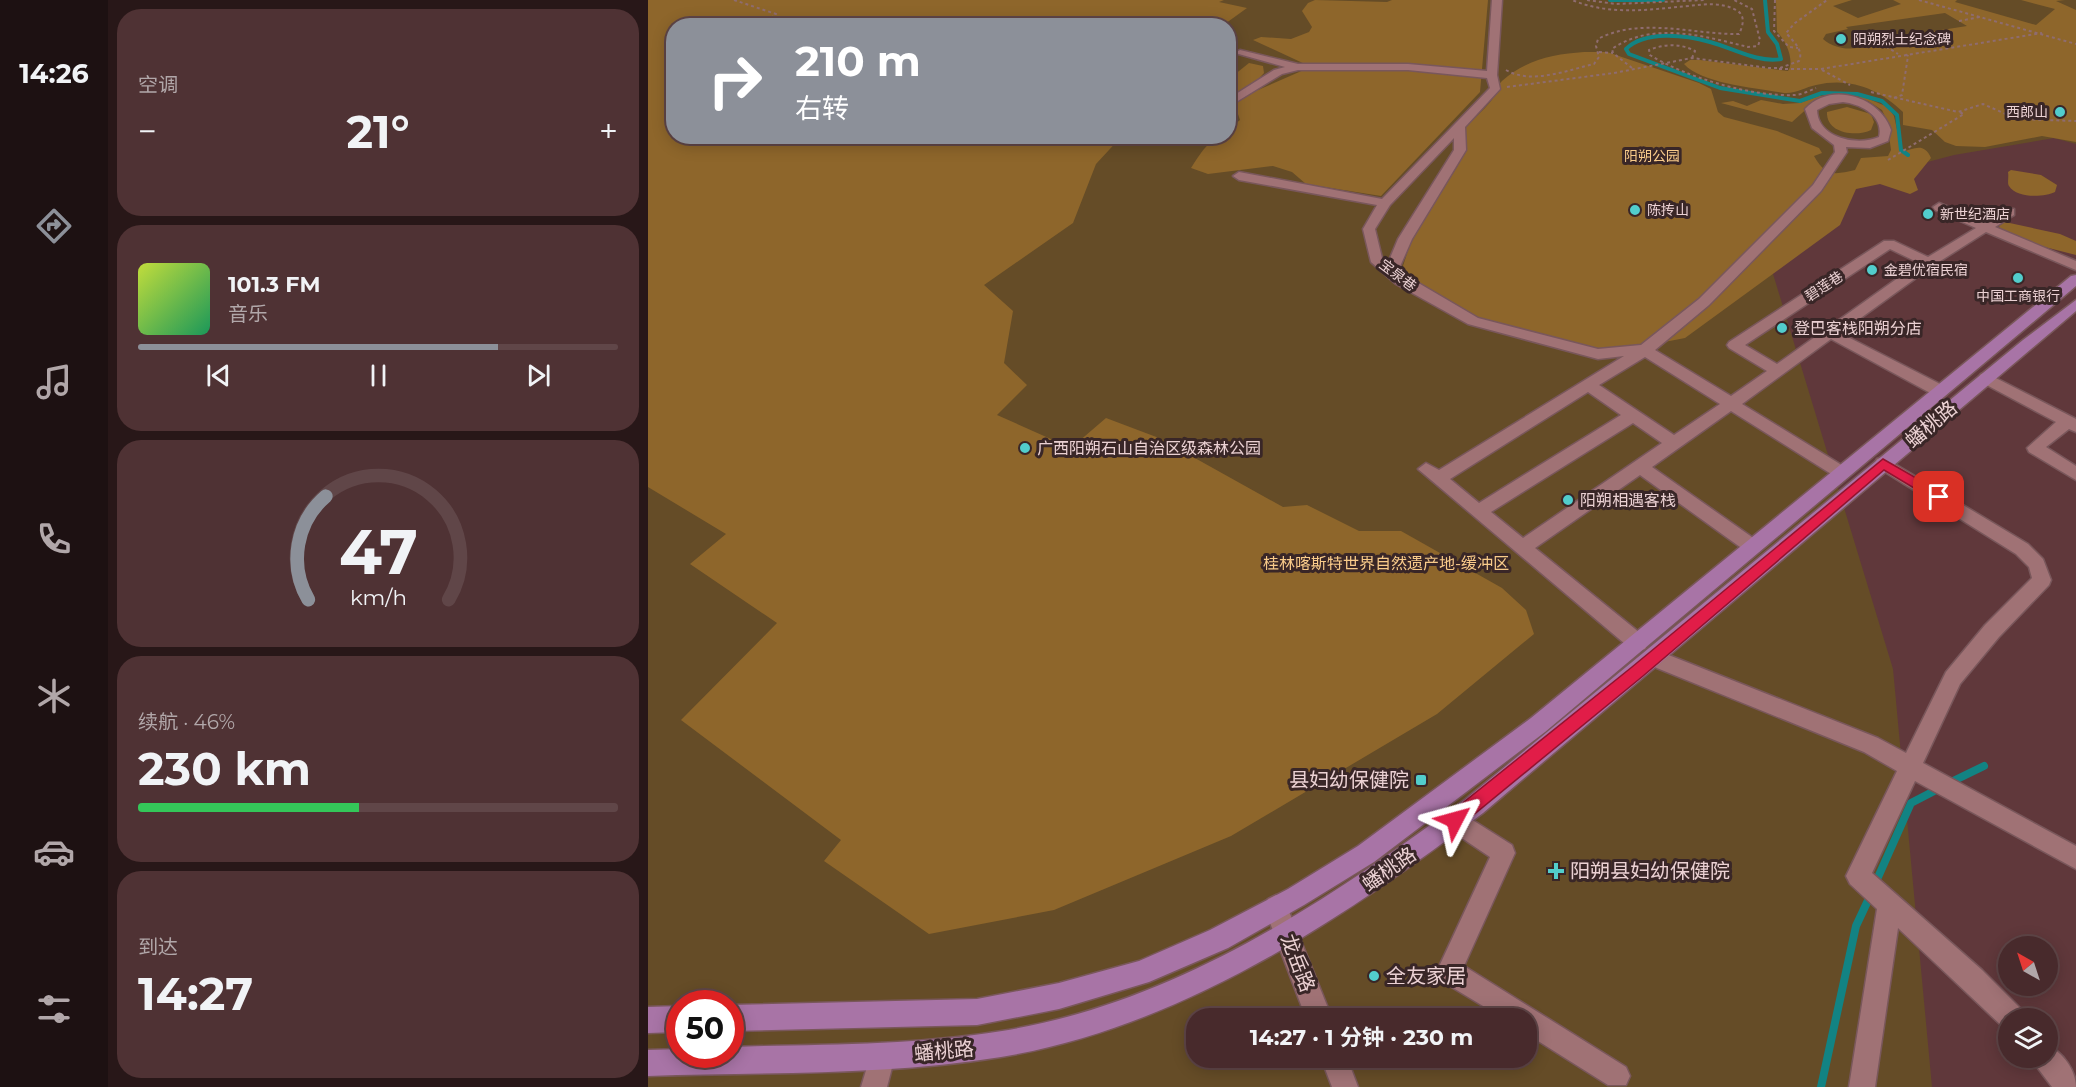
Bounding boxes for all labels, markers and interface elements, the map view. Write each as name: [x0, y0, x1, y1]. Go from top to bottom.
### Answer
place label: 阳朔烈士纪念碑: [1853, 30, 1951, 48]
marker: 阳朔烈士纪念碑: [1834, 32, 1848, 46]
text: 210 m: [795, 35, 921, 87]
icon: right: [696, 42, 774, 120]
text: 14:26: [19, 57, 89, 90]
text: 空调: [138, 73, 178, 97]
text: 右转: [795, 92, 849, 125]
place label: 西郎山: [2006, 103, 2048, 121]
text: 21°: [346, 104, 410, 159]
marker: 西郎山: [2053, 105, 2067, 119]
text: −: [138, 111, 157, 151]
text: +: [599, 111, 618, 151]
park label: 阳朔公园: [1624, 147, 1680, 165]
place label: 陈抟山: [1647, 201, 1689, 219]
marker: 陈抟山: [1628, 203, 1642, 217]
icon: directions: [33, 205, 75, 247]
place label: 新世纪酒店: [1940, 205, 2010, 223]
marker: 新世纪酒店: [1921, 207, 1935, 221]
street label: 宝泉巷: [1376, 255, 1420, 295]
place label: 金碧优宿民宿: [1884, 261, 1968, 279]
marker: 金碧优宿民宿: [1865, 263, 1879, 277]
street label: 碧莲巷: [1801, 267, 1847, 305]
text: 101.3 FM: [228, 271, 320, 298]
marker: 中国工商银行: [2011, 271, 2025, 285]
place label: 中国工商银行: [1976, 287, 2060, 305]
text: 音乐: [228, 302, 268, 326]
place label: 登巴客栈阳朔分店: [1794, 319, 1922, 338]
marker: 登巴客栈阳朔分店: [1775, 321, 1789, 335]
icon: previous: [202, 359, 235, 392]
icon: pause: [362, 359, 395, 392]
icon: next: [522, 359, 555, 392]
icon: music: [33, 361, 75, 403]
street label: 蟠桃路: [1900, 396, 1962, 452]
place label: 广西阳朔石山自治区级森林公园: [1037, 439, 1261, 458]
marker: 广西阳朔石山自治区级森林公园: [1018, 441, 1032, 455]
pin: [1913, 471, 1964, 522]
icon: arrive: [1922, 480, 1955, 513]
place label: 阳朔相遇客栈: [1580, 491, 1676, 510]
marker: 阳朔相遇客栈: [1561, 493, 1575, 507]
text: 47: [338, 515, 418, 591]
icon: phone: [33, 518, 75, 560]
park label: 桂林喀斯特世界自然遗产地-缓冲区: [1263, 554, 1509, 573]
text: km/h: [349, 585, 407, 611]
icon: climate: [33, 675, 75, 717]
text: 续航 · 46%: [138, 710, 235, 734]
text: 230 km: [138, 741, 311, 796]
place label: 县妇幼保健院: [1289, 768, 1409, 792]
marker: 县妇幼保健院: [1414, 773, 1428, 787]
position arrow: [1423, 788, 1487, 852]
icon: car: [33, 831, 75, 873]
street label: 蟠桃路: [1358, 842, 1420, 896]
place label: 阳朔县妇幼保健院: [1570, 859, 1730, 883]
marker: 阳朔县妇幼保健院: [1547, 862, 1565, 880]
street label: 龙岳路: [1276, 931, 1320, 995]
text: 到达: [138, 935, 178, 959]
north arrow: [1998, 936, 2058, 996]
map controls: [1998, 936, 2058, 1068]
place label: 全友家居: [1386, 964, 1466, 988]
text: 14:27: [138, 966, 253, 1021]
marker: 全友家居: [1367, 969, 1381, 983]
icon: filters: [33, 988, 75, 1030]
speed limit sign: 50: [666, 990, 744, 1068]
button: layers: [1998, 1008, 2058, 1068]
text: 14:27 · 1 分钟 · 230 m: [1250, 1024, 1473, 1051]
street label: 蟠桃路: [913, 1036, 975, 1066]

